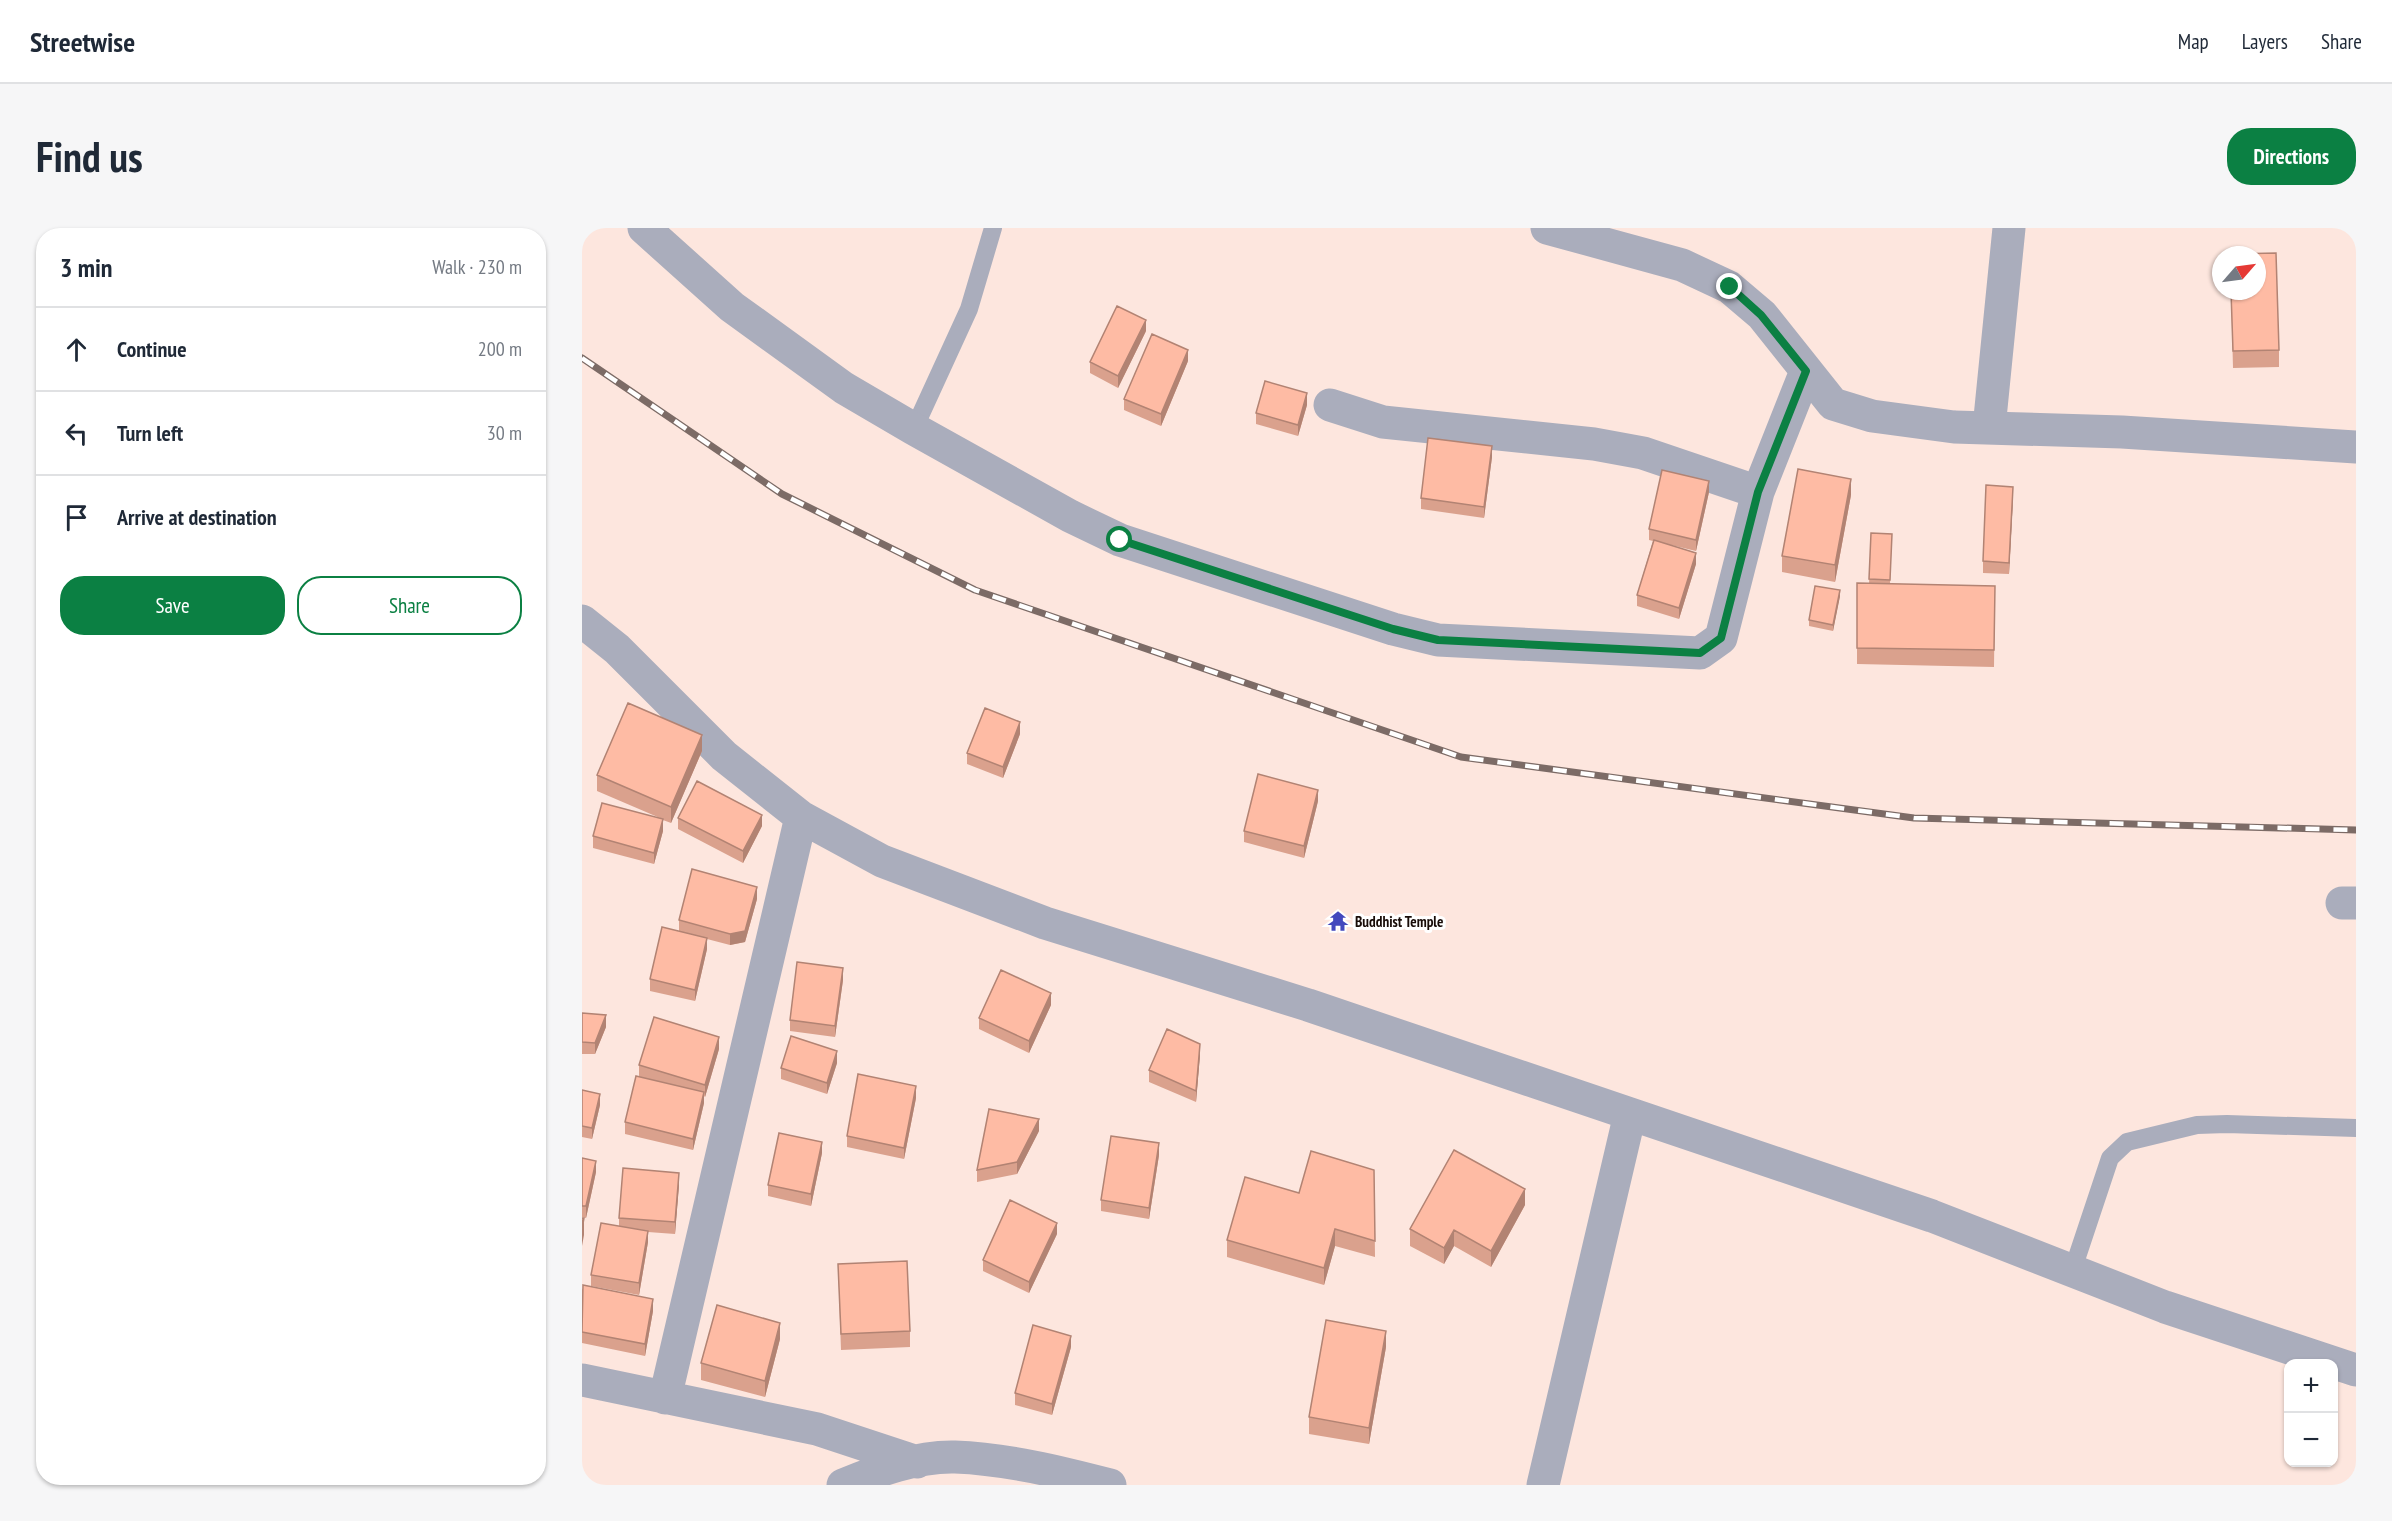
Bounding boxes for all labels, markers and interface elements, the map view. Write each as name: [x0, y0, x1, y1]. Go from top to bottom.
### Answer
text: Streetwise: [30, 23, 135, 60]
text: Map: [2178, 28, 2209, 55]
text: Layers: [2242, 28, 2288, 55]
text: Share: [2321, 28, 2362, 55]
button: Directions: [2227, 128, 2356, 185]
text: Find us: [36, 129, 143, 184]
north arrow: [2212, 246, 2266, 300]
text: 3 min: [60, 251, 113, 284]
text: Walk · 230 m: [432, 254, 522, 280]
route end: [1716, 273, 1742, 299]
icon: ahead: [60, 333, 93, 366]
text: Continue: [117, 335, 187, 363]
text: 200 m: [478, 336, 522, 362]
icon: left: [60, 417, 93, 450]
text: Turn left: [117, 419, 183, 447]
text: 30 m: [487, 420, 522, 446]
icon: arrive: [60, 501, 93, 534]
text: Arrive at destination: [117, 503, 277, 531]
route start: [1106, 526, 1132, 552]
button: Save: [60, 576, 285, 635]
button: Share: [297, 576, 522, 635]
temple icon: Buddhist Temple: [1326, 909, 1350, 933]
place label: Buddhist Temple: [1355, 912, 1443, 931]
map controls: [2284, 1359, 2338, 1467]
button: +: [2284, 1359, 2338, 1413]
button: −: [2284, 1413, 2338, 1467]

